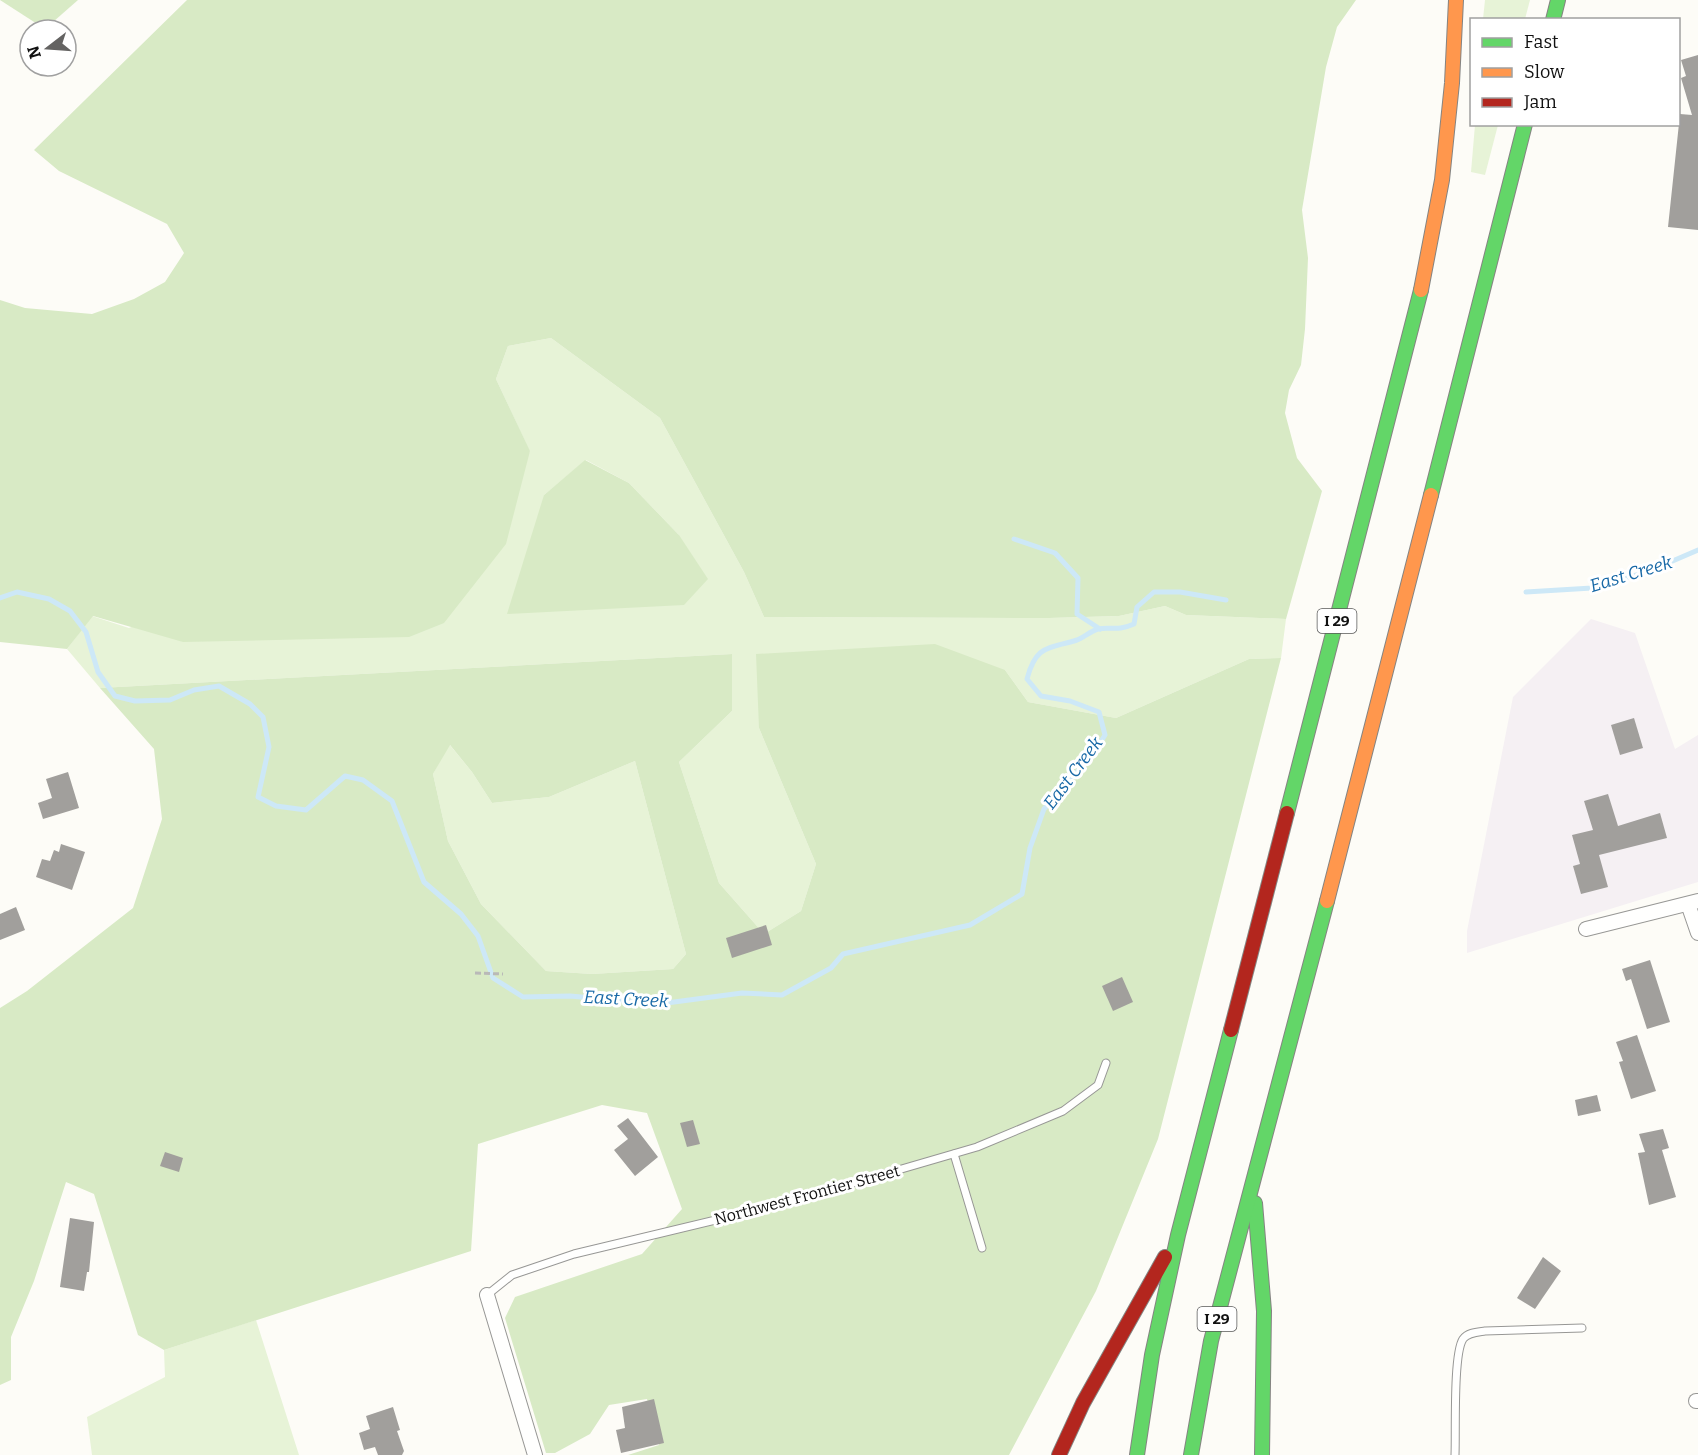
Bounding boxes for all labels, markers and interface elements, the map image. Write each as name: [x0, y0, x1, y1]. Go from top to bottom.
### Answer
north arrow: [18, 18, 78, 78]
legend: [1470, 18, 1680, 126]
text: Fast: [1524, 31, 1559, 53]
text: N: [23, 44, 45, 61]
text: Slow: [1524, 61, 1565, 83]
text: Jam: [1523, 91, 1557, 113]
water label: East Creek: [1587, 551, 1675, 597]
road number: I 29: [1318, 609, 1356, 633]
water label: East Creek: [1039, 732, 1108, 814]
water label: East Creek: [583, 986, 669, 1012]
street label: Northwest Frontier Street: [712, 1161, 902, 1229]
road number: I 29: [1198, 1307, 1236, 1331]

